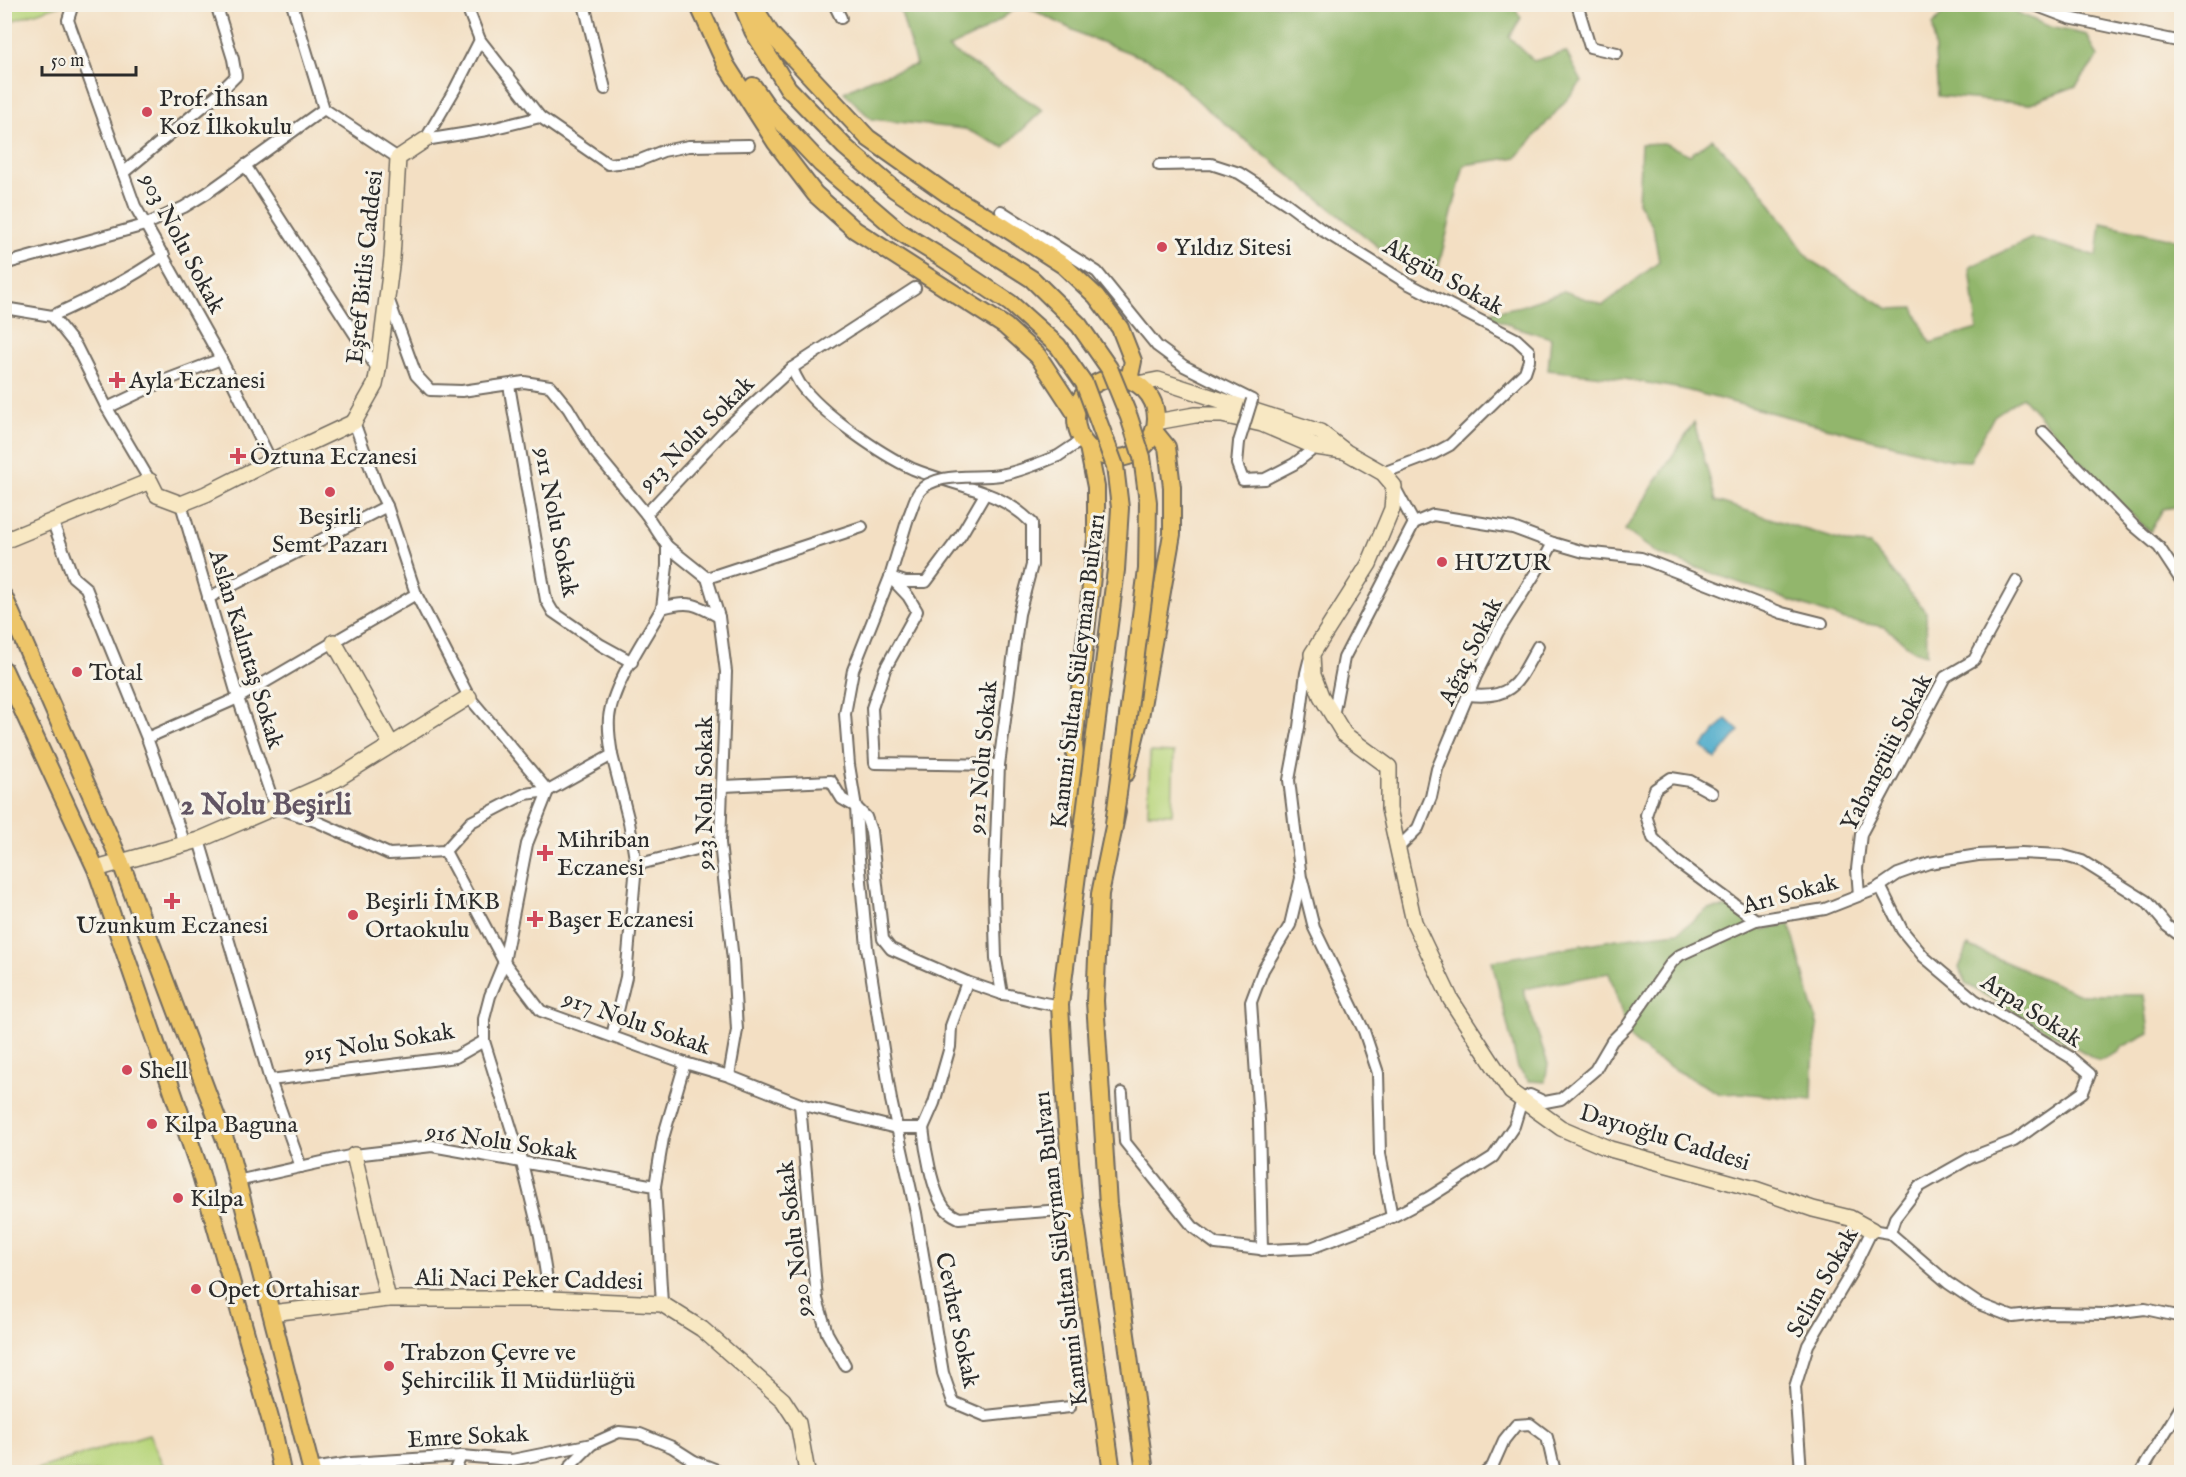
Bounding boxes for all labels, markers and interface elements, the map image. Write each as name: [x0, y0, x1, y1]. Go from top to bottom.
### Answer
scale bar: [42, 39, 136, 77]
text: 50 m: [51, 50, 84, 73]
place label: Prof. İhsan Koz İlkokulu: [159, 84, 292, 143]
marker: Prof. İhsan Koz İlkokulu: [140, 105, 154, 119]
street label: 903 Nolu Sokak: [131, 167, 232, 319]
street label: Eşref Bitlis Caddesi: [340, 169, 391, 366]
street label: Akgün Sokak: [1376, 231, 1509, 323]
place label: Yıldız Sitesi: [1174, 233, 1292, 264]
marker: Yıldız Sitesi: [1155, 240, 1169, 254]
place label: Ayla Eczanesi: [128, 366, 265, 397]
street label: 913 Nolu Sokak: [632, 369, 762, 499]
marker: Ayla Eczanesi: [110, 373, 124, 387]
place label: Öztuna Eczanesi: [250, 442, 417, 473]
street label: 911 Nolu Sokak: [526, 444, 585, 600]
marker: Öztuna Eczanesi: [231, 449, 245, 463]
marker: Beşirli Semt Pazarı: [323, 485, 337, 499]
place label: Beşirli Semt Pazarı: [272, 502, 388, 561]
street label: Kanuni Sultan Süleyman Bulvarı: [1044, 512, 1113, 830]
street label: Aslan Kalıntaş Sokak: [200, 545, 291, 753]
place label: HUZUR: [1454, 548, 1551, 579]
marker: HUZUR: [1435, 555, 1449, 569]
street label: Ağaç Sokak: [1431, 592, 1511, 712]
place label: Total: [89, 658, 143, 689]
marker: Total: [70, 665, 84, 679]
street label: Yabangülü Sokak: [1834, 669, 1940, 837]
street label: 921 Nolu Sokak: [961, 679, 1006, 836]
street label: 923 Nolu Sokak: [690, 716, 721, 871]
district label: 2 Nolu Beşirli: [180, 787, 352, 825]
place label: Mihriban Eczanesi: [557, 825, 650, 884]
marker: Mihriban Eczanesi: [538, 846, 552, 860]
street label: Arı Sokak: [1738, 867, 1842, 922]
place label: Beşirli İMKB Ortaokulu: [365, 887, 500, 946]
marker: Uzunkum Eczanesi: [165, 894, 179, 908]
place label: Başer Eczanesi: [547, 905, 694, 936]
marker: Beşirli İMKB Ortaokulu: [346, 908, 360, 922]
place label: Uzunkum Eczanesi: [76, 911, 268, 942]
marker: Başer Eczanesi: [528, 912, 542, 926]
street label: Arpa Sokak: [1974, 966, 2088, 1056]
street label: 917 Nolu Sokak: [558, 983, 715, 1063]
street label: 915 Nolu Sokak: [301, 1016, 457, 1071]
place label: Shell: [139, 1056, 189, 1087]
marker: Shell: [120, 1063, 134, 1077]
street label: Kanuni Sultan Süleyman Bulvarı: [1027, 1090, 1096, 1408]
street label: Dayıoğlu Caddesi: [1576, 1098, 1754, 1179]
place label: Kilpa Baguna: [164, 1110, 298, 1141]
street label: 916 Nolu Sokak: [423, 1116, 580, 1168]
marker: Kilpa Baguna: [145, 1117, 159, 1131]
street label: 920 Nolu Sokak: [771, 1159, 821, 1320]
place label: Kilpa: [190, 1184, 244, 1215]
marker: Kilpa: [171, 1191, 185, 1205]
street label: Selim Sokak: [1780, 1222, 1866, 1343]
street label: Cevher Sokak: [927, 1250, 986, 1391]
street label: Ali Naci Peker Caddesi: [414, 1263, 643, 1298]
place label: Opet Ortahisar: [208, 1275, 360, 1306]
marker: Opet Ortahisar: [189, 1282, 203, 1296]
place label: Trabzon Çevre ve Şehircilik İl Müdürlüğü: [401, 1338, 635, 1397]
marker: Trabzon Çevre ve Şehircilik İl Müdürlüğü: [382, 1359, 396, 1373]
street label: Emre Sokak: [407, 1419, 530, 1456]

